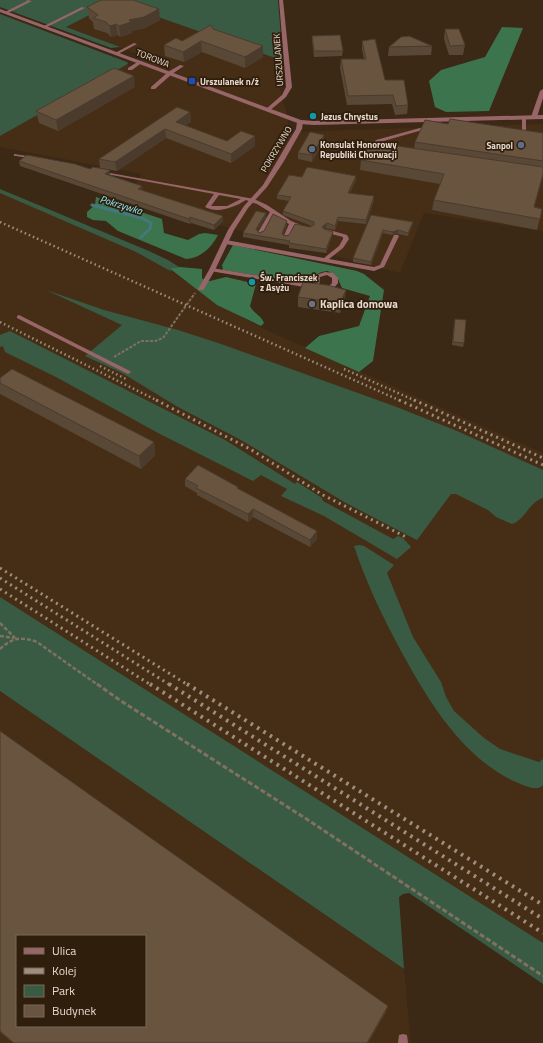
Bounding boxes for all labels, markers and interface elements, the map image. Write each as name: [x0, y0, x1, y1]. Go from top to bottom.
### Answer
street label: URSZULANEK: [270, 33, 286, 87]
street label: TOROWA: [134, 46, 172, 71]
place label: Urszulanek n/ż: [200, 75, 259, 88]
marker: Urszulanek n/ż: [187, 76, 197, 86]
place label: Jezus Chrystus: [321, 110, 378, 123]
marker: Jezus Chrystus: [308, 111, 318, 121]
street label: POKRZYWNO: [257, 123, 295, 174]
place label: Konsulat Honorowy Republiki Chorwacji: [320, 138, 397, 161]
place label: Sanpol: [486, 139, 513, 152]
marker: Sanpol: [516, 140, 526, 150]
marker: Konsulat Honorowy Republiki Chorwacji: [307, 144, 317, 154]
water label: Pokrzywka: [98, 191, 145, 219]
place label: Św. Franciszek z Asyżu: [260, 271, 318, 294]
marker: Św. Franciszek z Asyżu: [247, 277, 257, 287]
place label: Kaplica domowa: [320, 296, 398, 312]
marker: Kaplica domowa: [307, 299, 317, 309]
legend: [16, 935, 146, 1027]
text: Ulica: [52, 941, 76, 960]
text: Kolej: [52, 961, 76, 980]
text: Park: [52, 981, 75, 1000]
text: Budynek: [52, 1001, 96, 1020]

